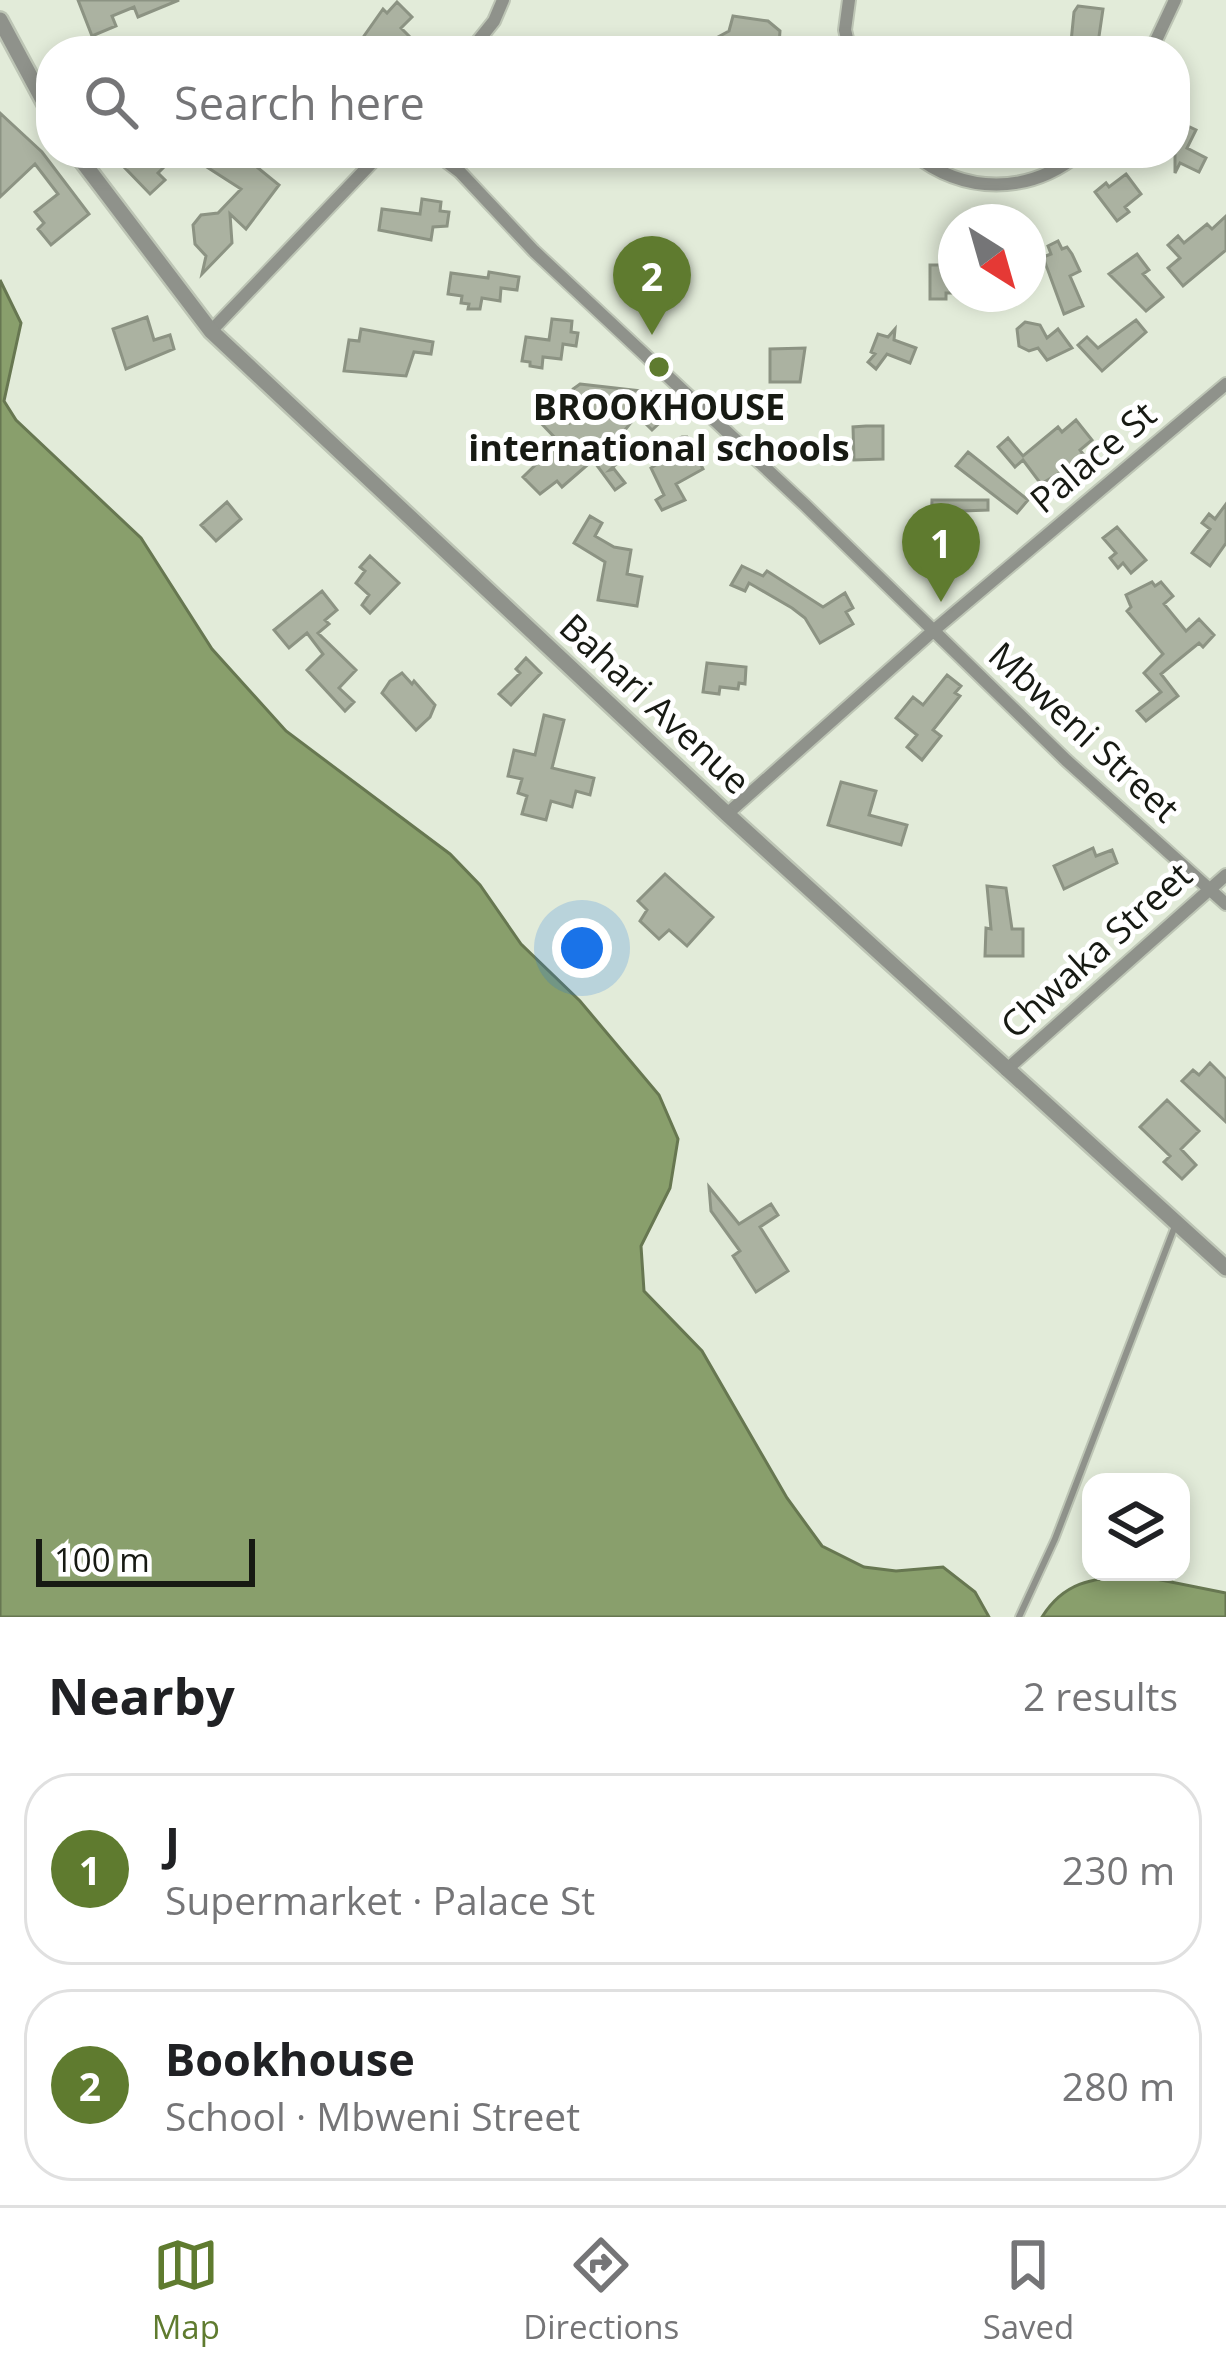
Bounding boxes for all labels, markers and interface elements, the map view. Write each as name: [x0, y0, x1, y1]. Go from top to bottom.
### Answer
search box: [36, 36, 1190, 168]
icon: search: [78, 69, 144, 135]
text: Search here: [174, 72, 425, 133]
north arrow: [938, 204, 1046, 312]
pin: 2: [613, 236, 691, 335]
marker: BROOKHOUSE international schools: [646, 354, 672, 380]
place label: BROOKHOUSE international schools: [468, 382, 850, 472]
street label: Palace St: [1019, 390, 1166, 524]
pin: 1: [902, 503, 980, 602]
street label: Bahari Avenue: [549, 603, 761, 805]
street label: Mbweni Street: [979, 631, 1190, 833]
street label: Chwaka Street: [990, 851, 1202, 1049]
your location: [552, 918, 612, 978]
map controls: [1082, 1473, 1190, 1581]
button: layers: [1082, 1473, 1190, 1581]
scale bar: [36, 1533, 255, 1586]
text: 100 m: [54, 1537, 150, 1582]
text: Nearby: [48, 1660, 235, 1730]
text: 2 results: [1023, 1669, 1178, 1722]
text: J: [165, 1812, 180, 1873]
text: 1: [79, 1843, 101, 1896]
text: 230 m: [1062, 1843, 1175, 1896]
text: Supermarket · Palace St: [165, 1873, 595, 1926]
text: Bookhouse: [165, 2028, 415, 2089]
text: 2: [79, 2059, 101, 2112]
text: 280 m: [1062, 2059, 1175, 2112]
text: School · Mbweni Street: [165, 2089, 580, 2142]
tab: Map: [152, 2232, 220, 2349]
tab: Directions: [523, 2232, 679, 2349]
tab: Saved: [983, 2232, 1074, 2349]

